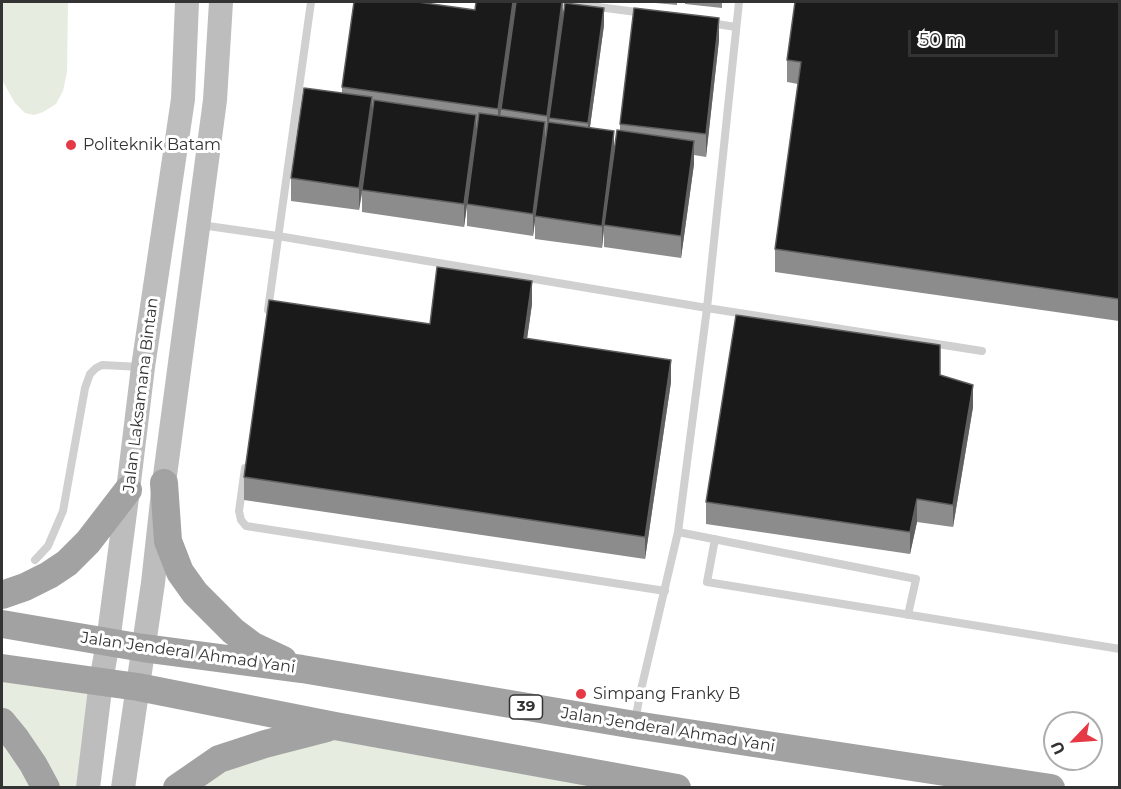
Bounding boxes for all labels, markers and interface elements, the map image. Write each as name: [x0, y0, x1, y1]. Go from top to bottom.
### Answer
scale bar: [911, 18, 1061, 56]
text: 50 m: [919, 29, 965, 51]
place label: Politeknik Batam: [83, 135, 221, 155]
marker: Politeknik Batam: [64, 138, 78, 152]
street label: Jalan Laksamana Bintan: [120, 297, 162, 493]
street label: Jalan Jenderal Ahmad Yani: [80, 628, 296, 678]
place label: Simpang Franky B: [593, 684, 740, 704]
marker: Simpang Franky B: [574, 687, 588, 701]
road number: 39: [510, 695, 542, 719]
street label: Jalan Jenderal Ahmad Yani: [560, 704, 776, 756]
north arrow: [1043, 711, 1103, 771]
text: U: [1047, 738, 1069, 758]

